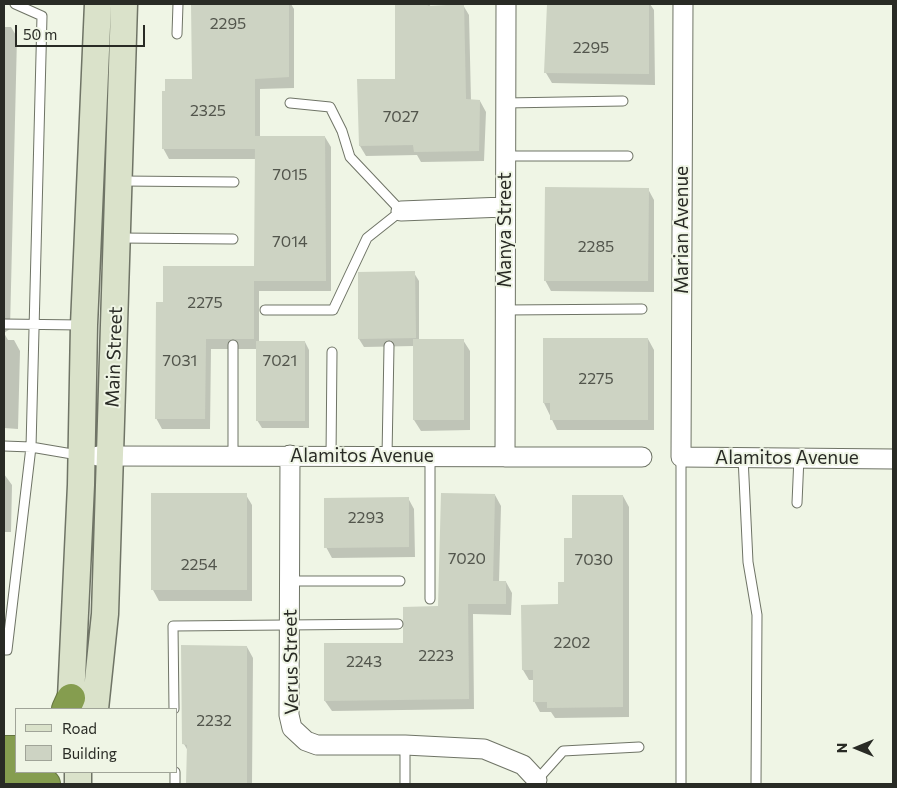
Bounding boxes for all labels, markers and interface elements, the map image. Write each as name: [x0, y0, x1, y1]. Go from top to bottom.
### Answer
house number: 2295: [210, 14, 246, 34]
scale bar: [18, 15, 148, 47]
text: 50 m: [23, 25, 57, 43]
house number: 2295: [573, 38, 609, 58]
house number: 2325: [190, 101, 226, 121]
house number: 7027: [383, 107, 419, 127]
house number: 7015: [273, 165, 307, 185]
street label: Marian Avenue: [671, 166, 693, 294]
street label: Manya Street: [494, 172, 516, 288]
house number: 7014: [272, 232, 308, 252]
house number: 2285: [578, 237, 614, 257]
house number: 2275: [187, 293, 223, 313]
street label: Main Street: [101, 306, 127, 408]
house number: 7031: [163, 351, 197, 371]
house number: 7021: [263, 351, 297, 371]
house number: 2275: [578, 369, 614, 389]
street label: Alamitos Avenue: [290, 445, 434, 467]
street label: Alamitos Avenue: [715, 447, 859, 469]
house number: 2293: [348, 508, 384, 528]
house number: 7020: [448, 549, 486, 569]
house number: 7030: [575, 550, 613, 570]
house number: 2254: [181, 555, 217, 575]
street label: Verus Street: [279, 609, 303, 715]
house number: 2202: [554, 633, 590, 653]
house number: 2223: [418, 646, 454, 666]
house number: 2243: [346, 652, 382, 672]
legend: [15, 708, 178, 773]
house number: 2232: [196, 711, 232, 731]
text: Road: [62, 719, 97, 737]
north arrow: [832, 723, 882, 773]
text: N: [833, 743, 850, 753]
text: Building: [62, 744, 117, 762]

